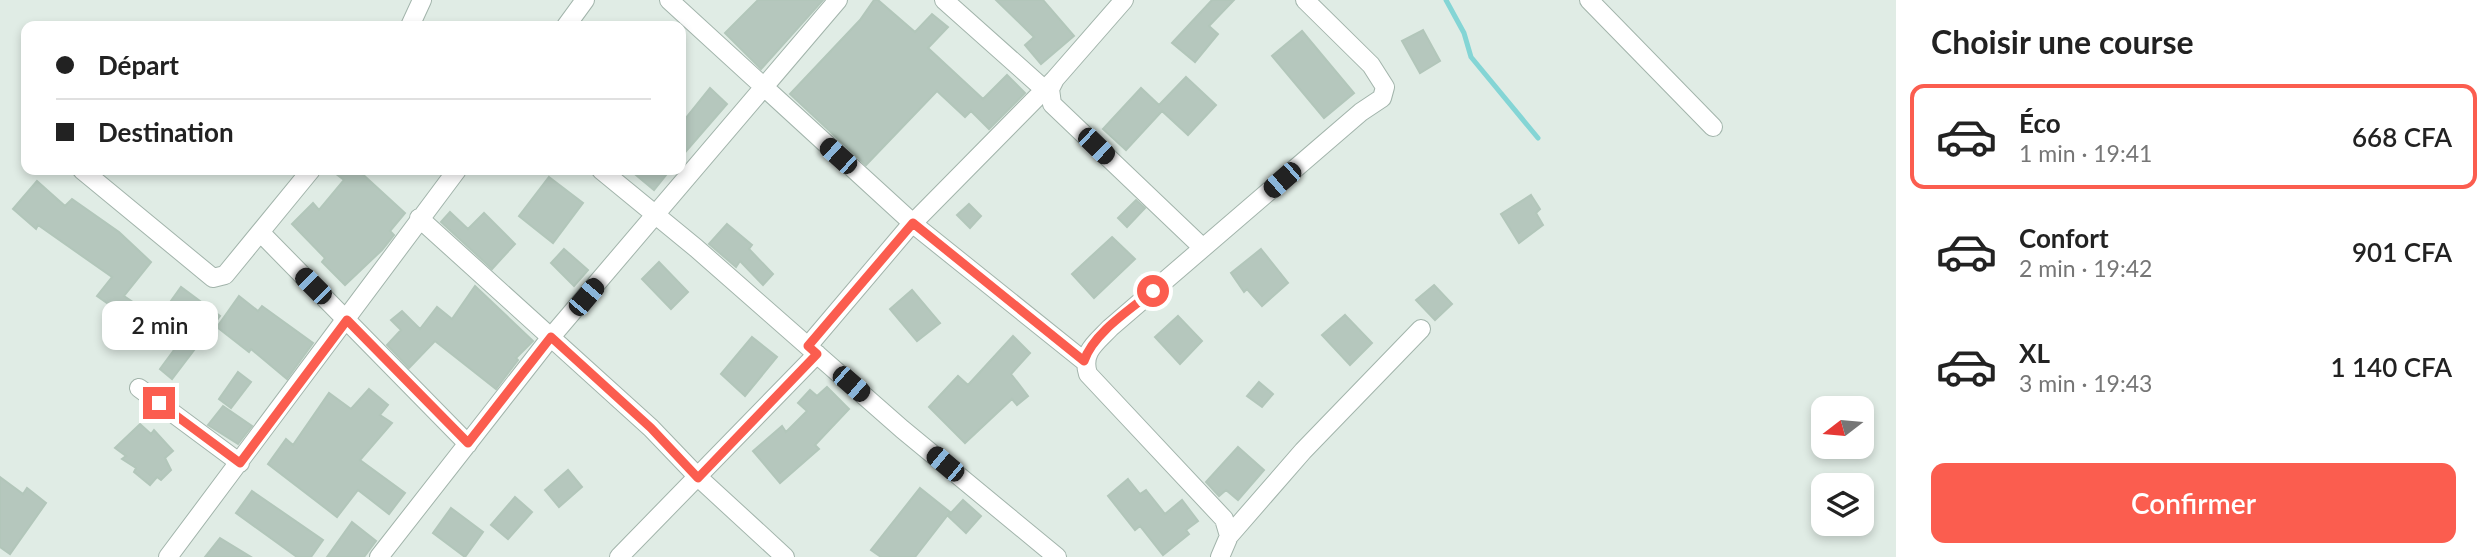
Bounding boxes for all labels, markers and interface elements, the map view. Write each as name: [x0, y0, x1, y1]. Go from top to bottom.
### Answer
text: Choisir une course: [1931, 22, 2194, 61]
text: Départ: [98, 49, 179, 81]
icon: car: [1935, 105, 1998, 168]
text: Éco: [2019, 107, 2061, 139]
text: Destination: [98, 116, 234, 148]
text: 668 CFA: [2352, 121, 2452, 153]
car: [1074, 124, 1119, 168]
car: [816, 134, 861, 178]
text: 1 min · 19:41: [2019, 139, 2152, 167]
car: [1260, 158, 1305, 202]
icon: car: [1935, 220, 1998, 283]
text: Confort: [2019, 222, 2109, 254]
text: 901 CFA: [2352, 236, 2452, 268]
text: 2 min · 19:42: [2019, 254, 2152, 282]
car: [291, 264, 336, 308]
car: [565, 274, 608, 320]
route start: [1137, 275, 1169, 307]
callout: 2 min: [101, 302, 217, 350]
text: 2 min: [132, 311, 188, 339]
icon: car: [1935, 335, 1998, 398]
text: XL: [2019, 337, 2050, 369]
text: 1 140 CFA: [2330, 351, 2452, 383]
car: [829, 362, 874, 406]
text: 3 min · 19:43: [2019, 369, 2152, 397]
route end: [143, 387, 175, 419]
north arrow: [1811, 396, 1874, 458]
map controls: [1811, 396, 1874, 536]
car: [923, 442, 968, 486]
button: Confirmer: [1931, 463, 2456, 543]
button: layers: [1811, 473, 1874, 536]

